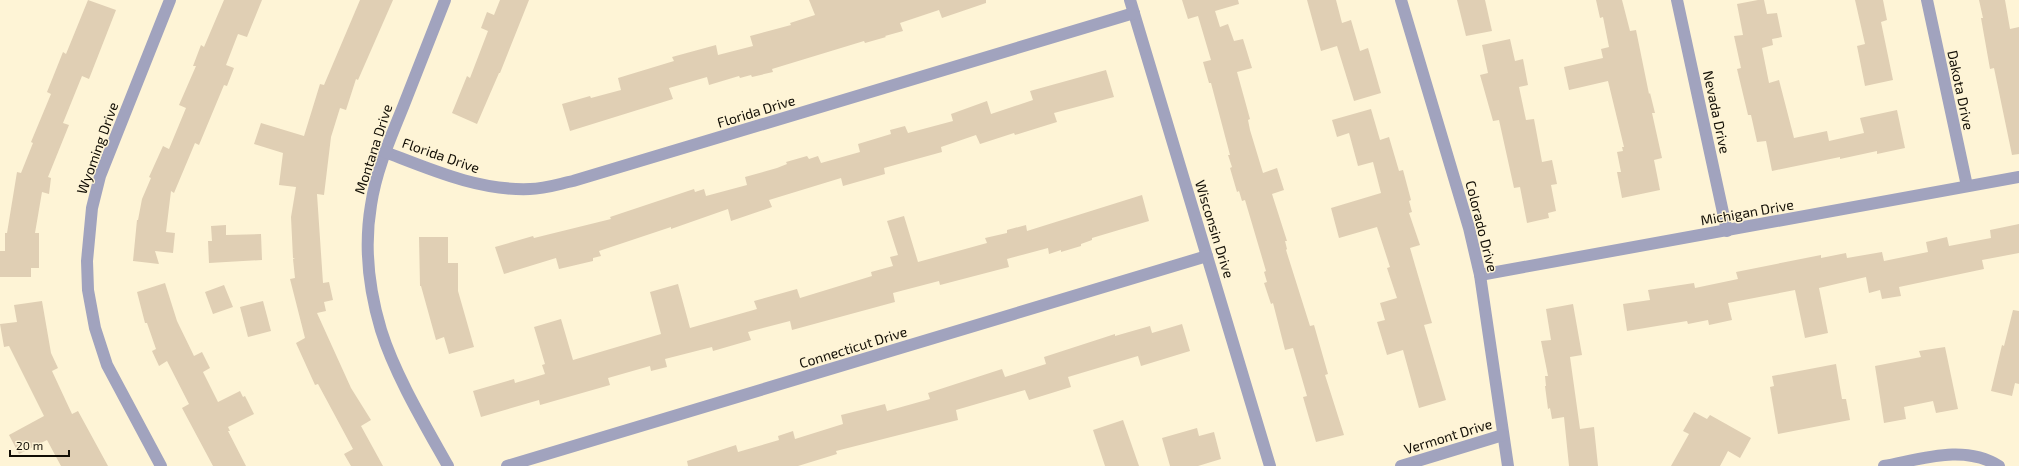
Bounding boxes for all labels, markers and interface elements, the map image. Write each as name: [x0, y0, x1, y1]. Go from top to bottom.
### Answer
street label: Dakota Drive: [1944, 49, 1978, 131]
street label: Nevada Drive: [1700, 69, 1734, 155]
street label: Florida Drive: [715, 91, 797, 131]
street label: Wyoming Drive: [72, 100, 122, 196]
street label: Montana Drive: [350, 102, 396, 196]
street label: Florida Drive: [400, 134, 482, 176]
street label: Wisconsin Drive: [1192, 178, 1238, 280]
street label: Colorado Drive: [1462, 178, 1502, 274]
street label: Michigan Drive: [1699, 195, 1795, 229]
street label: Connecticut Drive: [797, 323, 909, 371]
street label: Vermont Drive: [1402, 415, 1494, 457]
scale bar: [10, 432, 69, 458]
text: 20 m: [16, 438, 43, 452]

